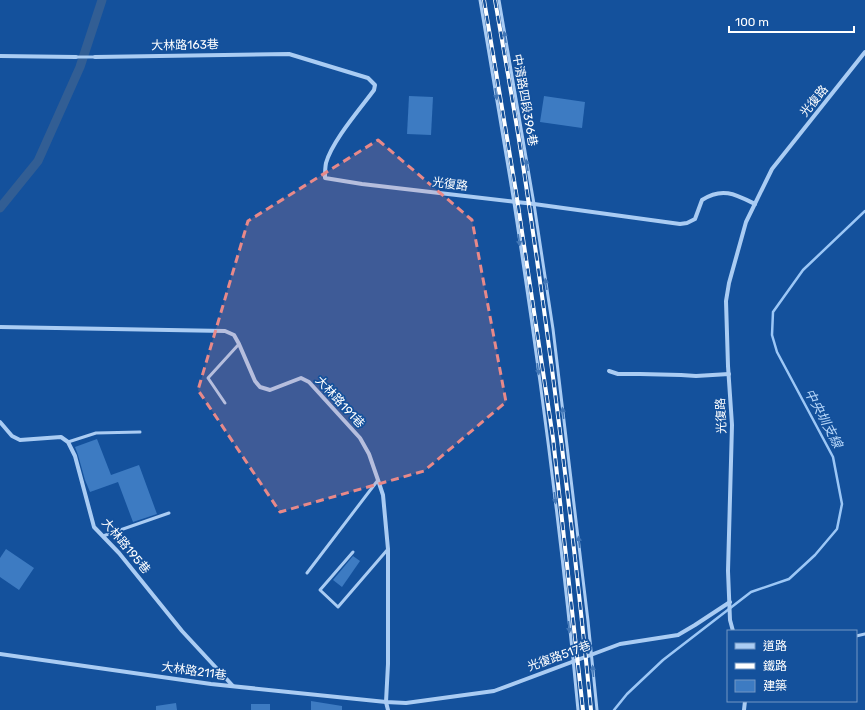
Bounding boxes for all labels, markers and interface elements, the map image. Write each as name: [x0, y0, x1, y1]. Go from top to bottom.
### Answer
scale bar: [729, 8, 854, 34]
text: 100 m: [735, 15, 769, 29]
one-way arrow: [502, 31, 508, 43]
street label: 大林路163巷: [151, 37, 219, 53]
street label: 中清路四段396巷: [510, 53, 540, 147]
street label: 光復路: [797, 83, 831, 119]
one-way arrow: [493, 88, 499, 100]
one-way arrow: [524, 159, 530, 171]
street label: 光復路: [431, 175, 469, 193]
one-way arrow: [516, 234, 522, 246]
one-way arrow: [543, 278, 549, 290]
one-way arrow: [535, 363, 541, 375]
street label: 大林路191巷: [313, 373, 367, 431]
water label: 中央圳支線: [802, 386, 846, 452]
street label: 光復路: [713, 398, 729, 434]
one-way arrow: [560, 407, 566, 419]
one-way arrow: [551, 492, 558, 504]
street label: 大林路195巷: [99, 516, 153, 576]
one-way arrow: [576, 536, 582, 548]
one-way arrow: [566, 621, 573, 633]
legend: [727, 630, 857, 702]
street label: 光復路517巷: [525, 638, 593, 674]
text: 道路: [763, 639, 787, 653]
text: 鐵路: [763, 659, 787, 673]
street label: 大林路211巷: [161, 660, 227, 682]
one-way arrow: [590, 665, 596, 677]
text: 建築: [763, 679, 787, 693]

